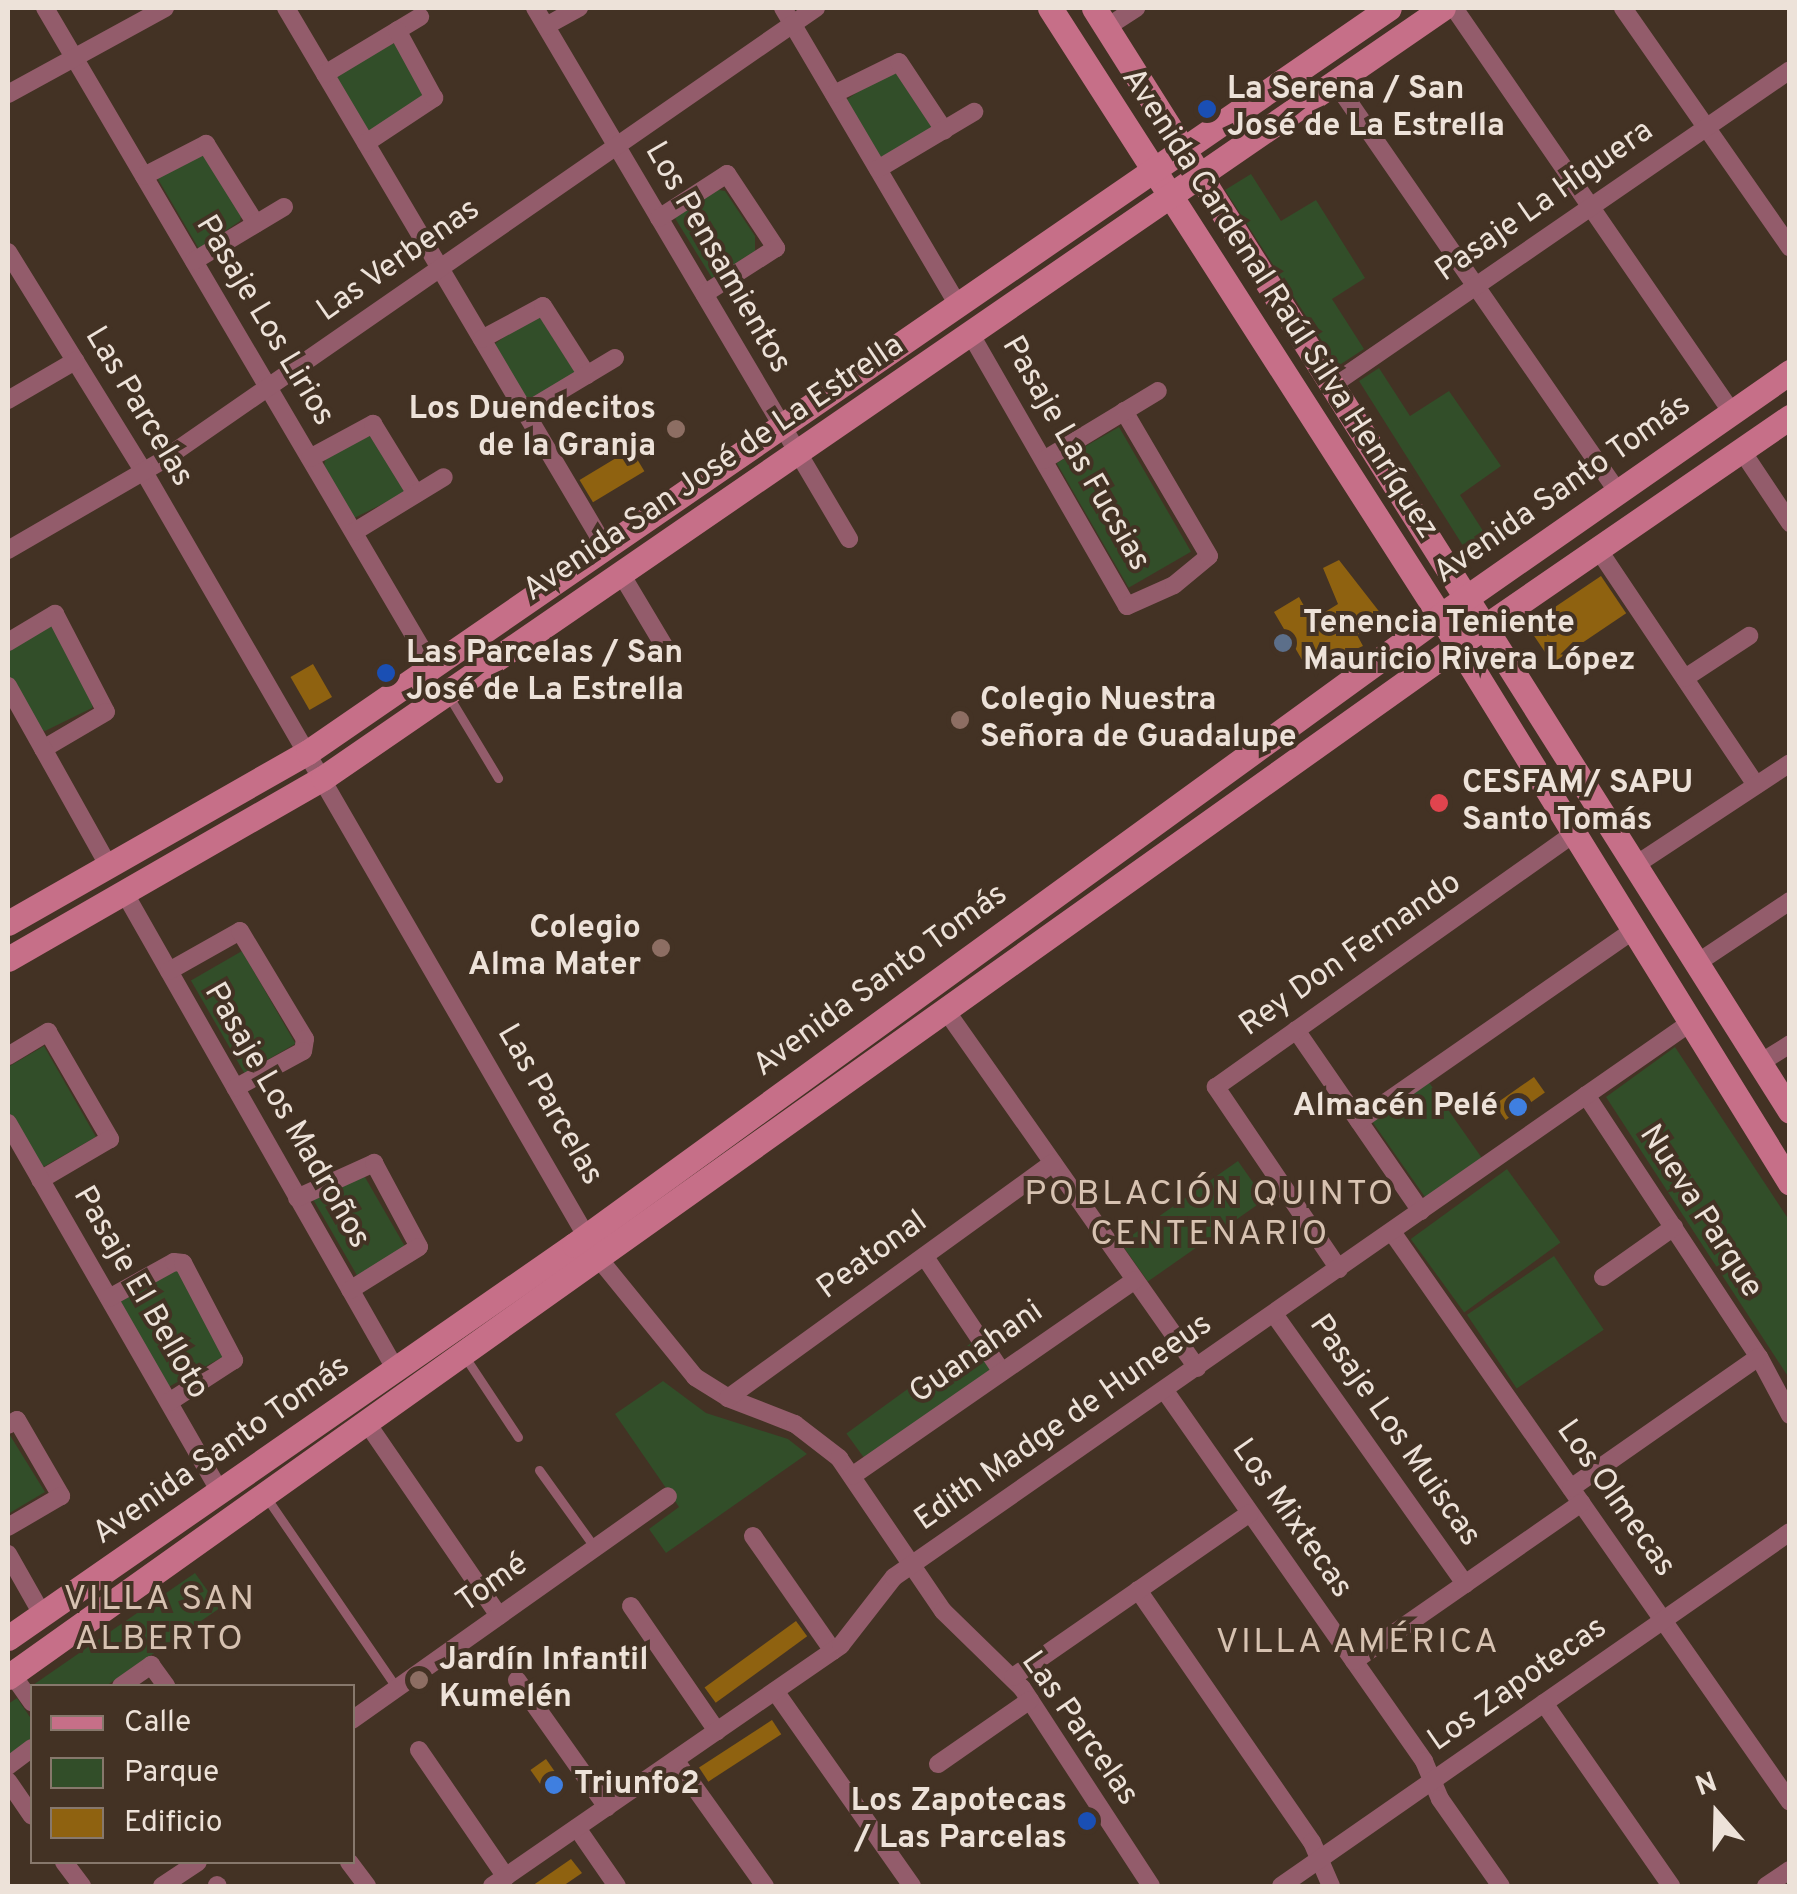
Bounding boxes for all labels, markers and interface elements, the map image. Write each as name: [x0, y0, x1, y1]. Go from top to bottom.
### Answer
street label: Avenida Cardenal Raúl Silva Henríquez: [1112, 61, 1446, 547]
place label: La Serena / San José de La Estrella: [1227, 72, 1505, 147]
marker: La Serena / San José de La Estrella: [1196, 98, 1218, 120]
street label: Pasaje La Higuera: [1429, 113, 1661, 291]
street label: Los Pensamientos: [635, 136, 799, 380]
street label: Las Verbenas: [310, 191, 488, 331]
street label: Pasaje Los Lirios: [186, 209, 342, 433]
street label: Las Parcelas: [75, 320, 201, 494]
street label: Avenida San José de La Estrella: [517, 327, 911, 611]
street label: Pasaje Las Fucsias: [992, 330, 1158, 578]
street label: Avenida Santo Tomás: [1427, 387, 1699, 593]
place label: Los Duendecitos de la Granja: [409, 392, 656, 467]
marker: Los Duendecitos de la Granja: [665, 418, 687, 440]
place label: Tenencia Teniente Mauricio Rivera López: [1303, 606, 1636, 681]
marker: Tenencia Teniente Mauricio Rivera López: [1272, 632, 1294, 654]
place label: Las Parcelas / San José de La Estrella: [406, 636, 684, 711]
marker: Las Parcelas / San José de La Estrella: [375, 662, 397, 684]
place label: Colegio Nuestra Señora de Guadalupe: [980, 683, 1297, 758]
marker: Colegio Nuestra Señora de Guadalupe: [949, 709, 971, 731]
place label: CESFAM/ SAPU Santo Tomás: [1462, 766, 1693, 841]
marker: CESFAM/ SAPU Santo Tomás: [1426, 790, 1452, 816]
street label: Rey Don Fernando: [1233, 864, 1469, 1046]
street label: Avenida Santo Tomás: [746, 876, 1016, 1086]
place label: Colegio Alma Mater: [468, 911, 641, 986]
marker: Colegio Alma Mater: [650, 937, 672, 959]
street label: Pasaje Los Madroños: [194, 976, 378, 1256]
street label: Las Parcelas: [488, 1018, 610, 1192]
place label: Almacén Pelé: [1293, 1088, 1498, 1126]
marker: Almacén Pelé: [1507, 1096, 1529, 1118]
street label: Nueva Parque: [1630, 1118, 1770, 1306]
district label: POBLACIÓN QUINTO CENTENARIO: [1024, 1174, 1396, 1256]
street label: Pasaje El Belloto: [64, 1180, 216, 1406]
street label: Peatonal: [811, 1203, 935, 1309]
street label: Guanahani: [903, 1293, 1051, 1413]
street label: Edith Madge de Huneeus: [908, 1306, 1220, 1540]
street label: Pasaje Los Muiscas: [1300, 1308, 1488, 1554]
street label: Avenida Santo Tomás: [86, 1348, 358, 1554]
street label: Los Olmecas: [1547, 1413, 1683, 1585]
street label: Los Mixtecas: [1222, 1432, 1360, 1606]
street label: Tomé: [450, 1546, 536, 1622]
district label: VILLA SAN ALBERTO: [63, 1579, 257, 1661]
street label: Los Zapotecas: [1421, 1609, 1615, 1761]
district label: VILLA AMÉRICA: [1214, 1622, 1502, 1664]
place label: Jardín Infantil Kumelén: [439, 1643, 648, 1718]
street label: Las Parcelas: [1012, 1645, 1146, 1813]
marker: Jardín Infantil Kumelén: [408, 1669, 430, 1691]
legend: [30, 1684, 355, 1864]
text: Calle: [124, 1705, 191, 1742]
text: Parque: [124, 1755, 219, 1792]
north arrow: [1667, 1764, 1767, 1864]
text: N: [1691, 1765, 1722, 1806]
place label: Triunfo2: [574, 1766, 700, 1804]
marker: Triunfo2: [543, 1774, 565, 1796]
place label: Los Zapotecas / Las Parcelas: [851, 1784, 1067, 1859]
text: Edificio: [124, 1805, 222, 1842]
marker: Los Zapotecas / Las Parcelas: [1076, 1810, 1098, 1832]

